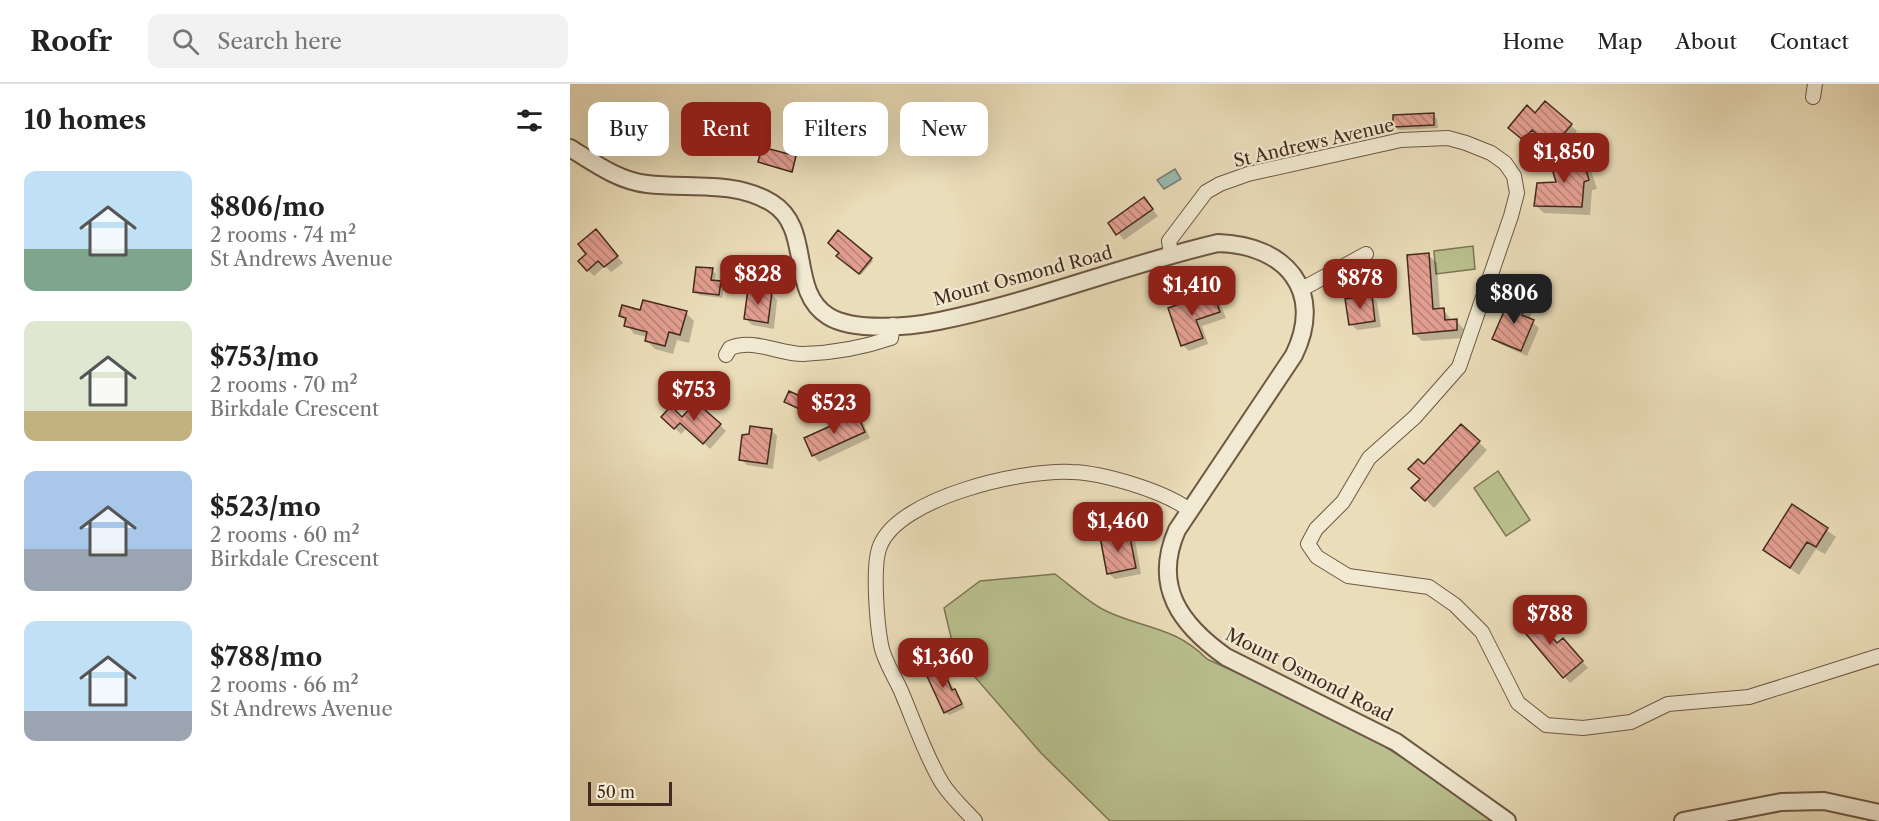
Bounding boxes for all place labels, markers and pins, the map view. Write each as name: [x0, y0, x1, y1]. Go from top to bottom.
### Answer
pin: $1,850: [1515, 133, 1613, 184]
pin: $828: [722, 255, 794, 306]
pin: $878: [1324, 259, 1396, 310]
pin: $1,410: [1143, 266, 1241, 317]
pin: $806: [1478, 274, 1550, 325]
pin: $753: [658, 371, 730, 422]
pin: $523: [798, 384, 870, 435]
pin: $1,460: [1069, 502, 1167, 553]
pin: $788: [1514, 595, 1586, 646]
pin: $1,360: [894, 638, 992, 689]

